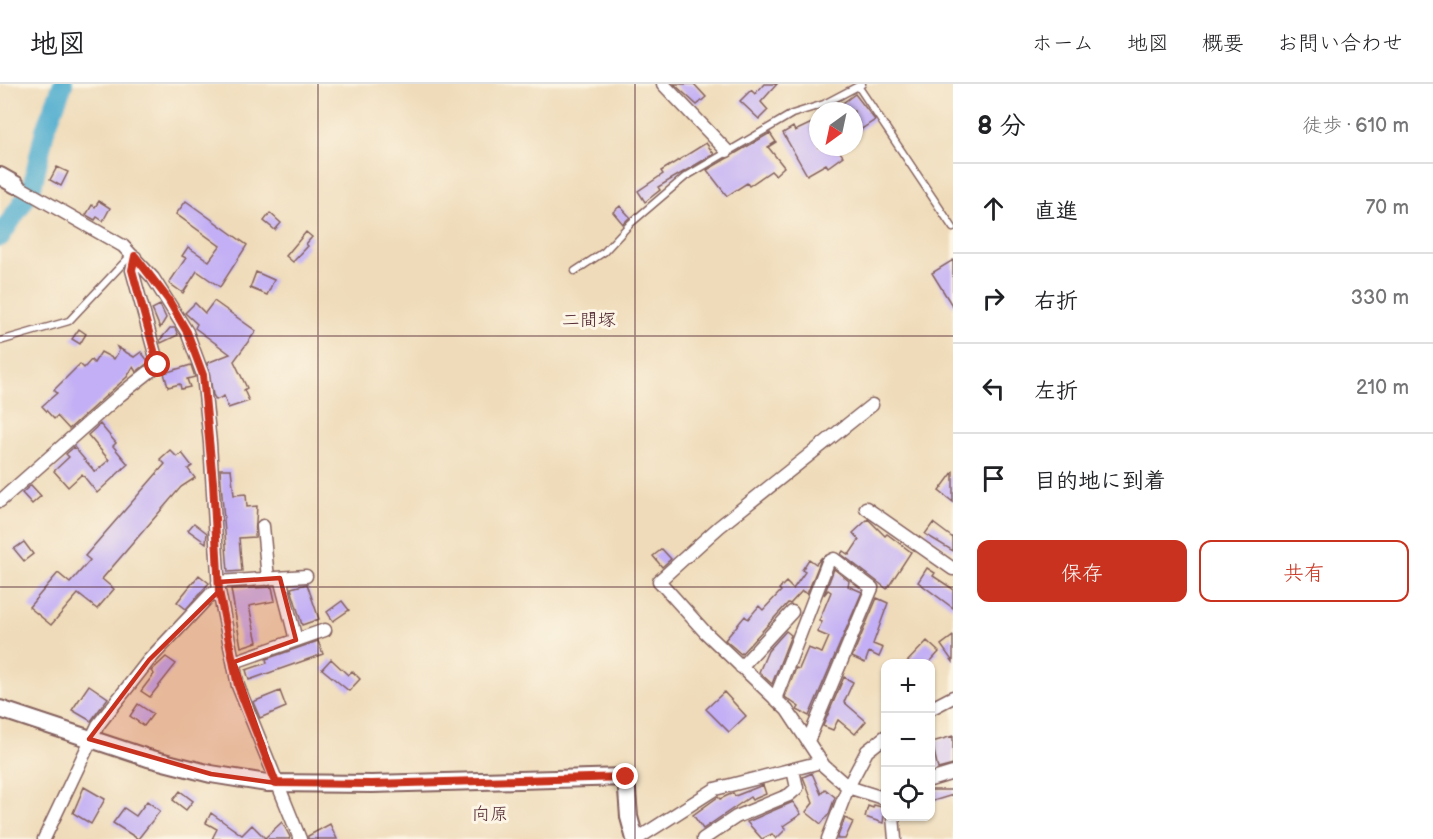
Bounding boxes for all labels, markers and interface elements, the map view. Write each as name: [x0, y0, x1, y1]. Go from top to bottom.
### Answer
text: 地図: [30, 28, 86, 61]
text: ホーム: [1032, 31, 1094, 56]
text: 地図: [1127, 31, 1169, 56]
text: 概要: [1202, 31, 1244, 56]
text: お問い合わせ: [1277, 31, 1403, 56]
north arrow: [809, 102, 863, 156]
text: 8 分: [977, 111, 1026, 142]
text: 徒歩 · 610 m: [1302, 114, 1409, 138]
icon: ahead: [977, 192, 1010, 225]
text: 70 m: [1365, 196, 1409, 220]
text: 直進: [1034, 198, 1078, 225]
icon: right: [977, 282, 1010, 315]
text: 330 m: [1351, 286, 1409, 310]
text: 右折: [1034, 288, 1078, 315]
district label: 二間塚: [562, 310, 616, 331]
route start: [144, 351, 170, 377]
icon: left: [977, 372, 1010, 405]
text: 210 m: [1356, 376, 1409, 400]
text: 左折: [1034, 378, 1078, 405]
icon: arrive: [977, 462, 1010, 495]
text: 目的地に到着: [1034, 468, 1166, 495]
button: 保存: [977, 540, 1187, 602]
button: 共有: [1199, 540, 1409, 602]
map controls: [881, 659, 935, 821]
button: +: [881, 659, 935, 713]
button: −: [881, 713, 935, 767]
route end: [612, 763, 638, 789]
button: locate: [881, 767, 935, 821]
district label: 向原: [472, 804, 508, 825]

